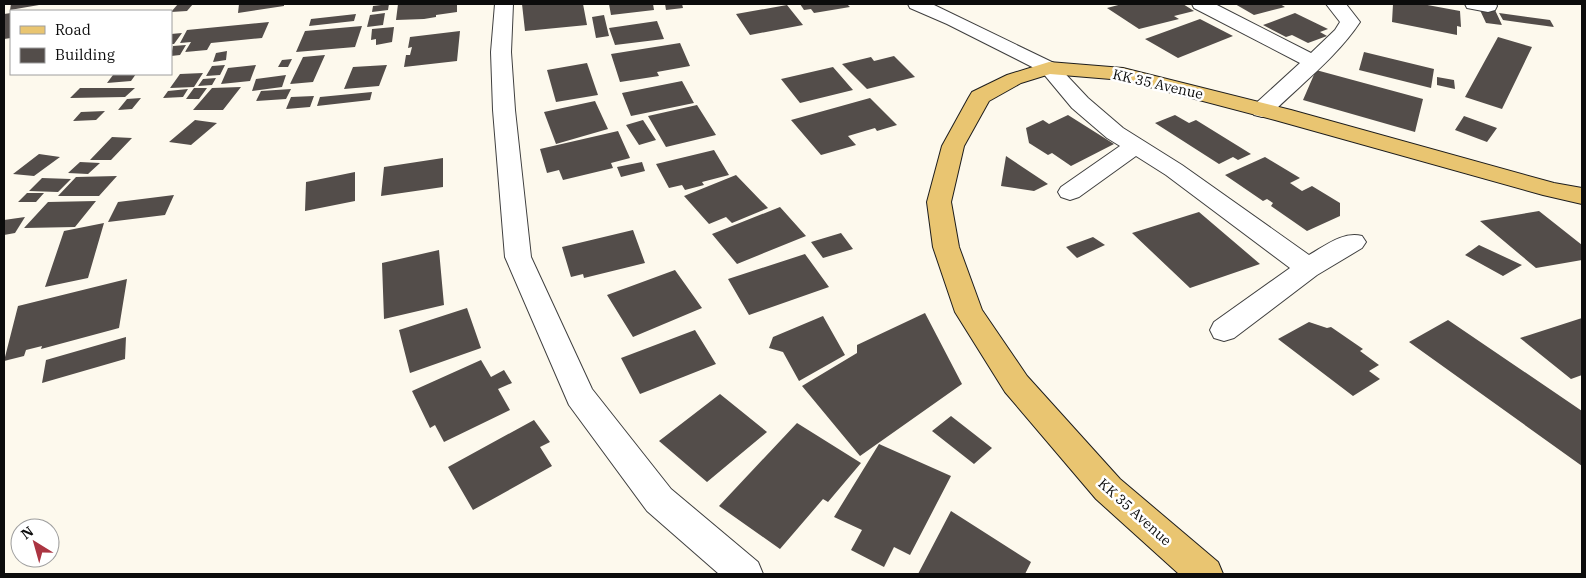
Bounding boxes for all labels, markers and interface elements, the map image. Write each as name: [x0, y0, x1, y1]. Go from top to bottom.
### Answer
legend: [10, 10, 172, 75]
text: Road: [55, 20, 91, 39]
text: Building: [55, 45, 115, 64]
street label: KK 35 Avenue: [1111, 65, 1205, 103]
street label: KK 35 Avenue: [1095, 474, 1175, 550]
north arrow: [10, 518, 60, 568]
text: N: [17, 522, 37, 543]

